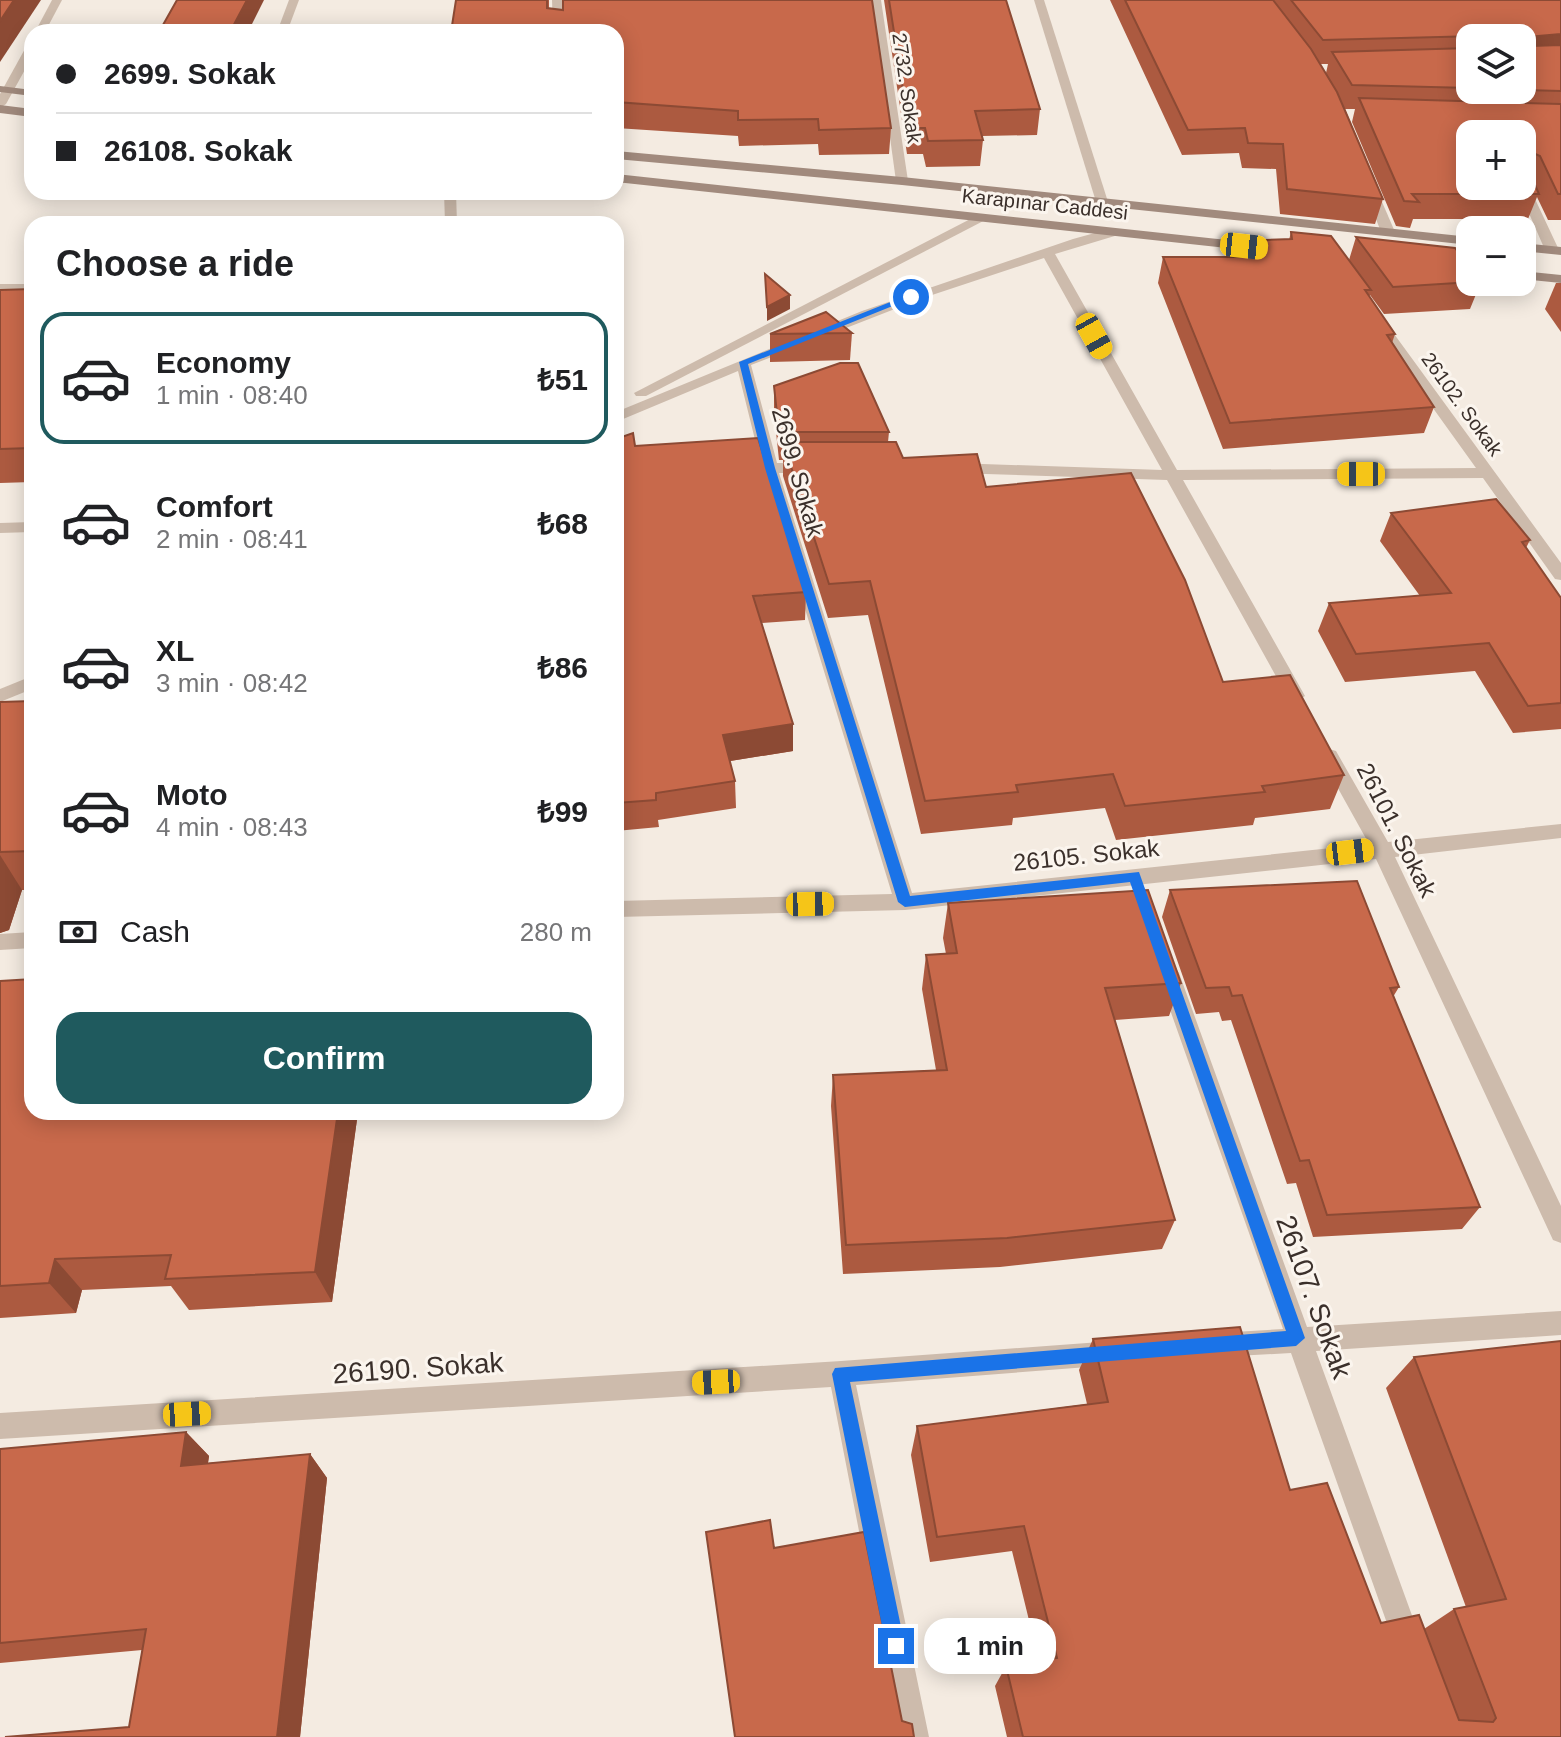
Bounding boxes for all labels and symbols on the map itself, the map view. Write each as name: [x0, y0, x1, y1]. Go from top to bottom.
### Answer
street label: 2732. Sokak: [888, 31, 926, 146]
street label: Karapınar Caddesi: [961, 184, 1129, 224]
car: [1219, 232, 1269, 260]
route start: [893, 279, 929, 315]
car: [1072, 309, 1116, 363]
street label: 26102. Sokak: [1417, 348, 1507, 461]
street label: 2699. Sokak: [767, 404, 830, 541]
car: [1337, 462, 1385, 486]
street label: 26101. Sokak: [1352, 758, 1443, 902]
street label: 26105. Sokak: [1012, 834, 1161, 876]
car: [1325, 837, 1375, 867]
car: [786, 892, 834, 916]
street label: 26107. Sokak: [1270, 1211, 1358, 1384]
street label: 26190. Sokak: [332, 1346, 505, 1389]
car: [691, 1369, 741, 1395]
car: [162, 1401, 212, 1427]
callout: 1 min: [924, 1618, 1056, 1674]
route end: [878, 1628, 914, 1664]

